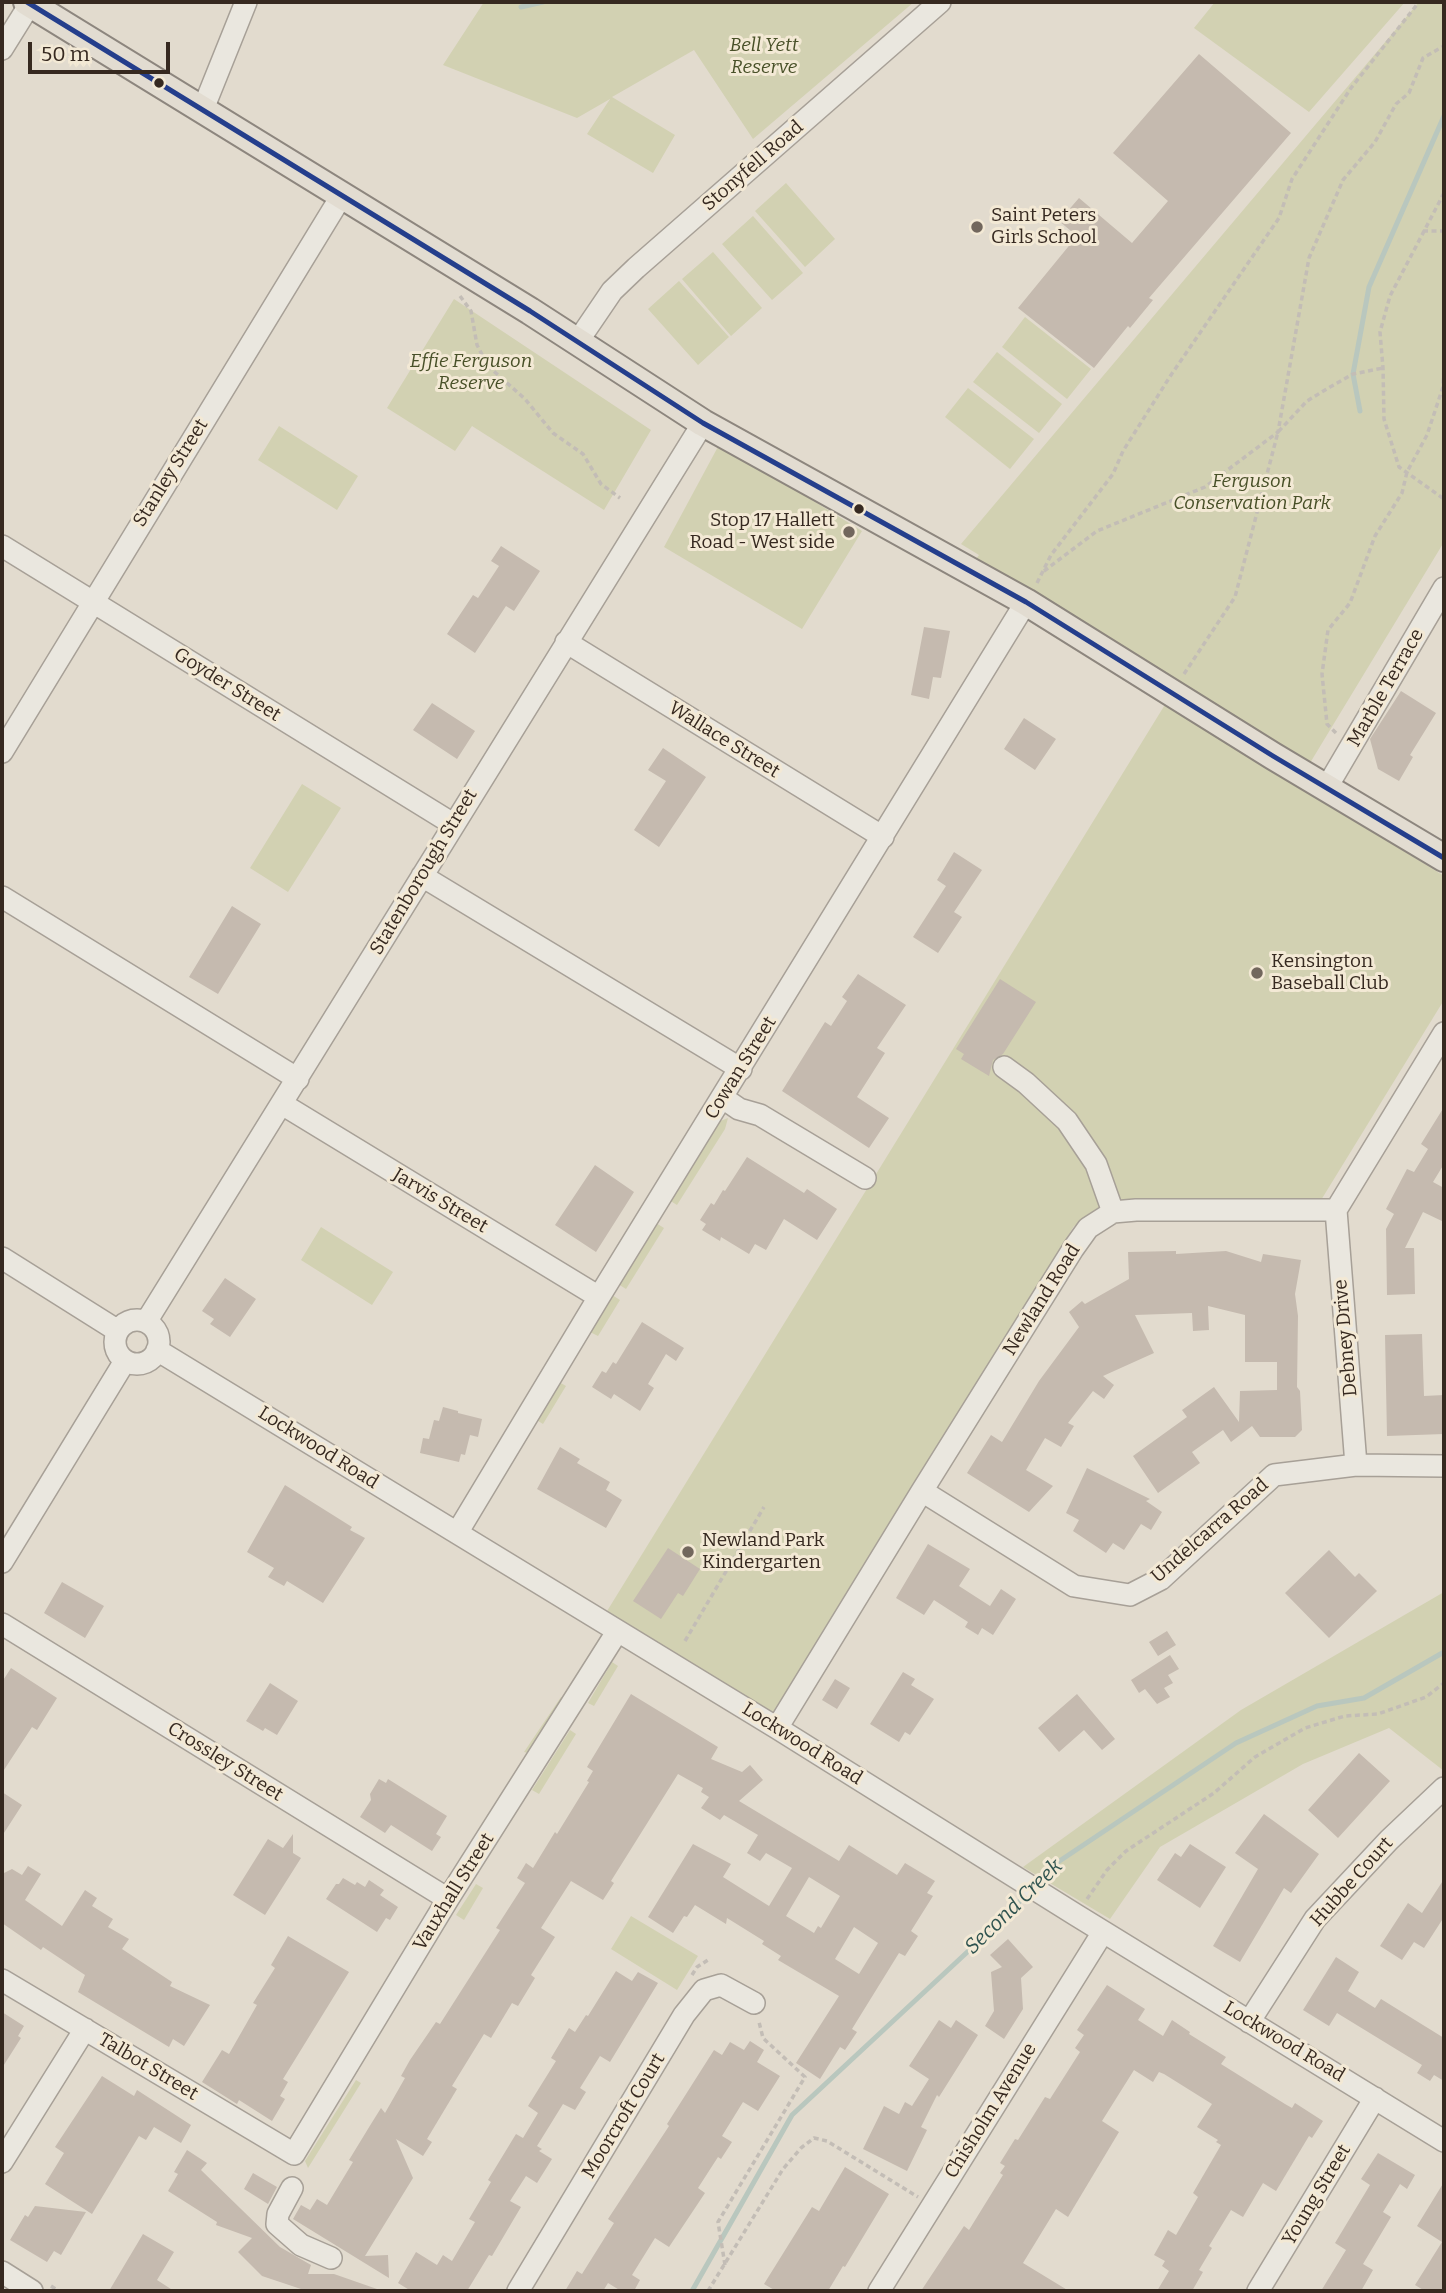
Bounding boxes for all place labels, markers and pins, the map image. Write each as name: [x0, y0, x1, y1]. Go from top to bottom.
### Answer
unlabelled marker: [152, 76, 166, 90]
place label: Saint Peters Girls School: [991, 205, 1097, 249]
marker: Saint Peters Girls School: [969, 219, 985, 235]
unlabelled marker: [852, 502, 866, 516]
place label: Stop 17 Hallett Road - West side: [689, 510, 835, 554]
marker: Stop 17 Hallett Road - West side: [841, 524, 857, 540]
place label: Kensington Baseball Club: [1271, 951, 1389, 995]
marker: Kensington Baseball Club: [1249, 965, 1265, 981]
place label: Newland Park Kindergarten: [702, 1530, 825, 1574]
marker: Newland Park Kindergarten: [680, 1544, 696, 1560]

